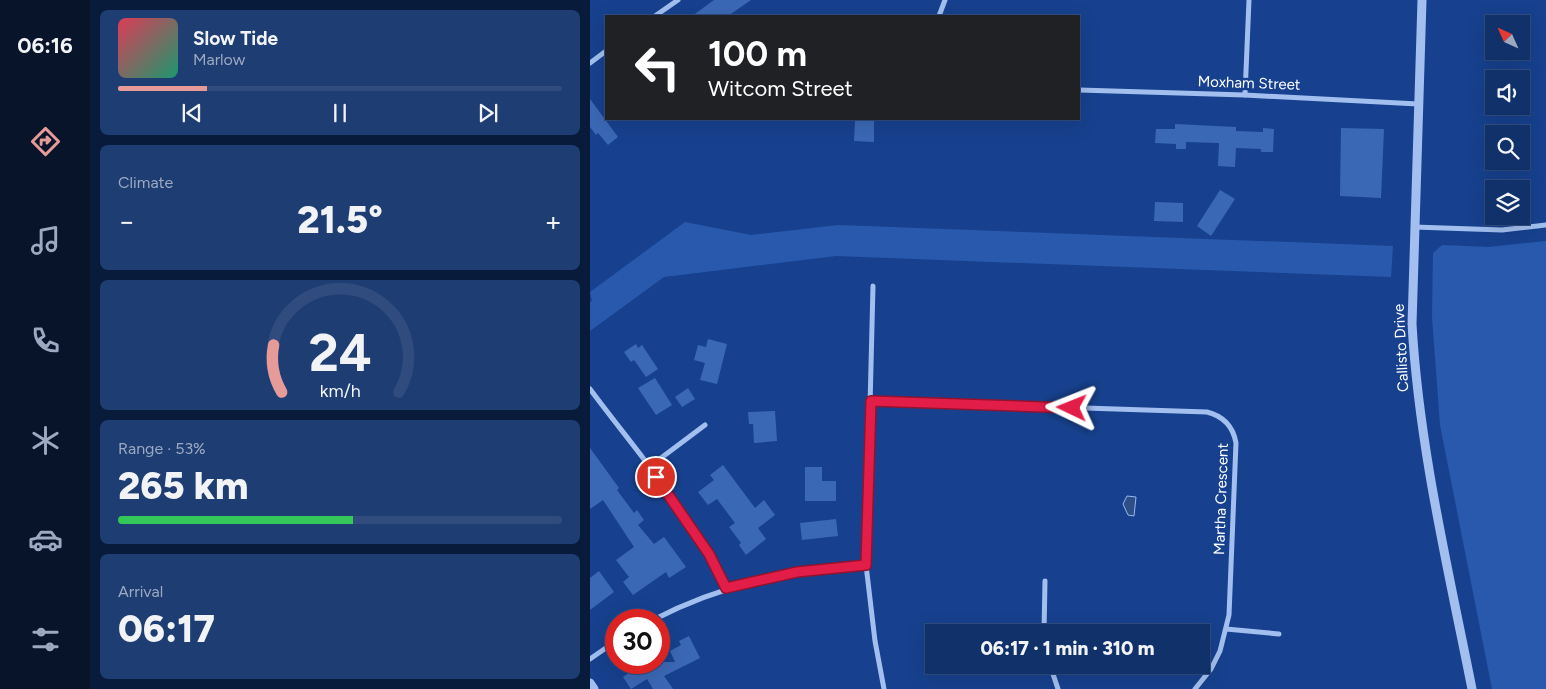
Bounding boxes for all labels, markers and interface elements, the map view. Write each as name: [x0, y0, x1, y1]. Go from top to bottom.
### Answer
north arrow: [1485, 15, 1530, 60]
map controls: [1485, 15, 1530, 225]
text: Slow Tide: [193, 27, 278, 50]
text: 06:16: [17, 32, 73, 59]
text: 100 m: [708, 33, 807, 75]
icon: left: [625, 35, 690, 100]
text: Marlow: [193, 50, 245, 69]
button: sound: [1485, 70, 1530, 115]
street label: Moxham Street: [1197, 72, 1301, 94]
text: Witcom Street: [708, 75, 853, 102]
icon: previous: [178, 99, 206, 127]
icon: pause: [326, 99, 354, 127]
icon: next: [474, 99, 502, 127]
icon: directions: [28, 124, 63, 159]
button: search: [1485, 125, 1530, 170]
text: Climate: [118, 173, 173, 192]
button: layers: [1485, 180, 1530, 225]
text: 21.5°: [297, 197, 383, 243]
text: −: [118, 204, 135, 238]
text: +: [545, 204, 562, 238]
icon: music: [28, 223, 63, 258]
street label: Callisto Drive: [1390, 303, 1412, 393]
text: 24: [308, 322, 372, 384]
icon: phone: [28, 323, 63, 358]
text: km/h: [320, 380, 360, 401]
position arrow: [1045, 381, 1097, 433]
icon: climate: [28, 423, 63, 458]
text: Range · 53%: [118, 439, 206, 458]
street label: Martha Crescent: [1210, 442, 1232, 555]
pin: [635, 456, 677, 498]
text: 265 km: [118, 463, 249, 509]
icon: arrive: [642, 463, 670, 491]
icon: car: [28, 522, 63, 557]
text: Arrival: [118, 582, 163, 601]
text: 06:17: [118, 606, 215, 652]
speed limit sign: 30: [605, 609, 670, 674]
icon: filters: [28, 622, 63, 657]
text: 06:17 · 1 min · 310 m: [980, 637, 1155, 660]

